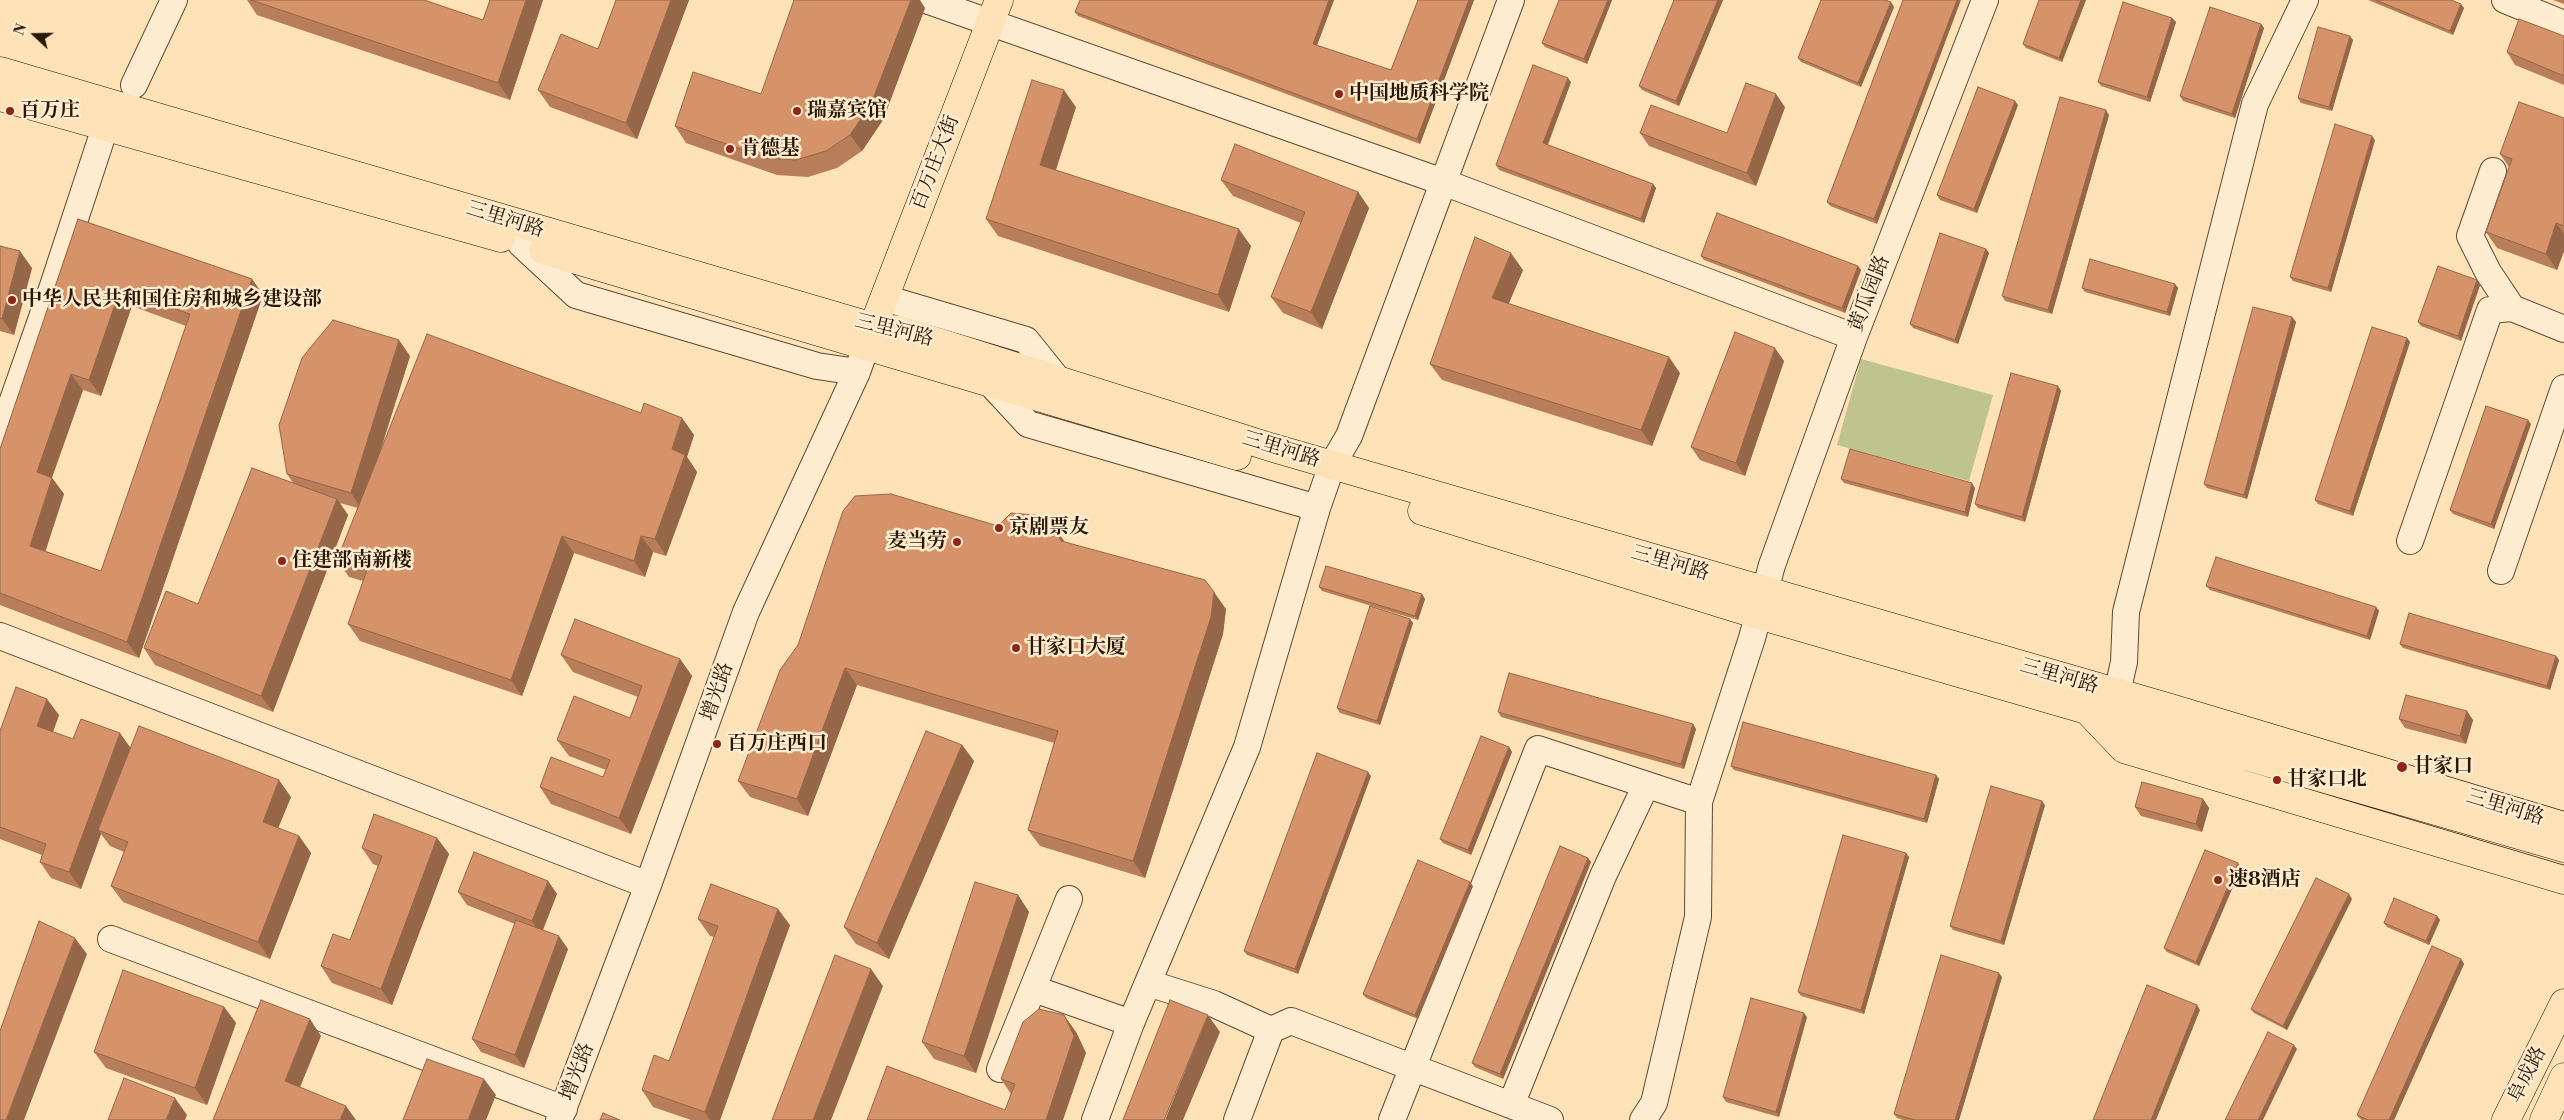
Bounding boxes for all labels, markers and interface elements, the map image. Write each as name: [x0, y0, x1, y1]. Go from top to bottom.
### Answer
north arrow: [10, 10, 60, 60]
text: N: [11, 21, 31, 38]
place label: 中国地质科学院: [1349, 82, 1489, 106]
marker: 中国地质科学院: [1333, 88, 1345, 100]
place label: 百万庄: [20, 99, 80, 123]
place label: 瑞嘉宾馆: [807, 99, 887, 123]
marker: 百万庄: [4, 105, 16, 117]
marker: 瑞嘉宾馆: [791, 105, 803, 117]
street label: 百万庄大街: [907, 112, 965, 214]
place label: 肯德基: [740, 137, 800, 161]
marker: 肯德基: [724, 143, 736, 155]
street label: 三里河路: [463, 197, 547, 243]
street label: 黄瓜园路: [1844, 252, 1896, 336]
place label: 中华人民共和国住房和城乡建设部: [22, 288, 322, 312]
marker: 中华人民共和国住房和城乡建设部: [6, 294, 18, 306]
street label: 三里河路: [852, 310, 936, 352]
street label: 三里河路: [1239, 427, 1323, 473]
place label: 京剧票友: [1009, 516, 1089, 540]
marker: 京剧票友: [993, 522, 1005, 534]
place label: 麦当劳: [887, 530, 947, 554]
marker: 麦当劳: [951, 536, 963, 548]
street label: 三里河路: [1628, 541, 1712, 587]
place label: 住建部南新楼: [292, 549, 412, 573]
marker: 住建部南新楼: [276, 555, 288, 567]
place label: 甘家口大厦: [1026, 636, 1126, 660]
marker: 甘家口大厦: [1010, 642, 1022, 654]
street label: 三里河路: [2017, 654, 2101, 700]
street label: 增光路: [697, 660, 739, 724]
place label: 百万庄西口: [727, 732, 827, 756]
marker: 百万庄西口: [711, 738, 723, 750]
place label: 甘家口: [2413, 755, 2473, 779]
marker: 甘家口: [2395, 760, 2409, 774]
place label: 甘家口北: [2287, 768, 2367, 792]
marker: 甘家口北: [2271, 774, 2283, 786]
street label: 三里河路: [2463, 785, 2547, 831]
place label: 速8酒店: [2228, 868, 2301, 892]
marker: 速8酒店: [2212, 874, 2224, 886]
street label: 增光路: [556, 1040, 600, 1104]
street label: 阜成路: [2504, 1043, 2552, 1107]

